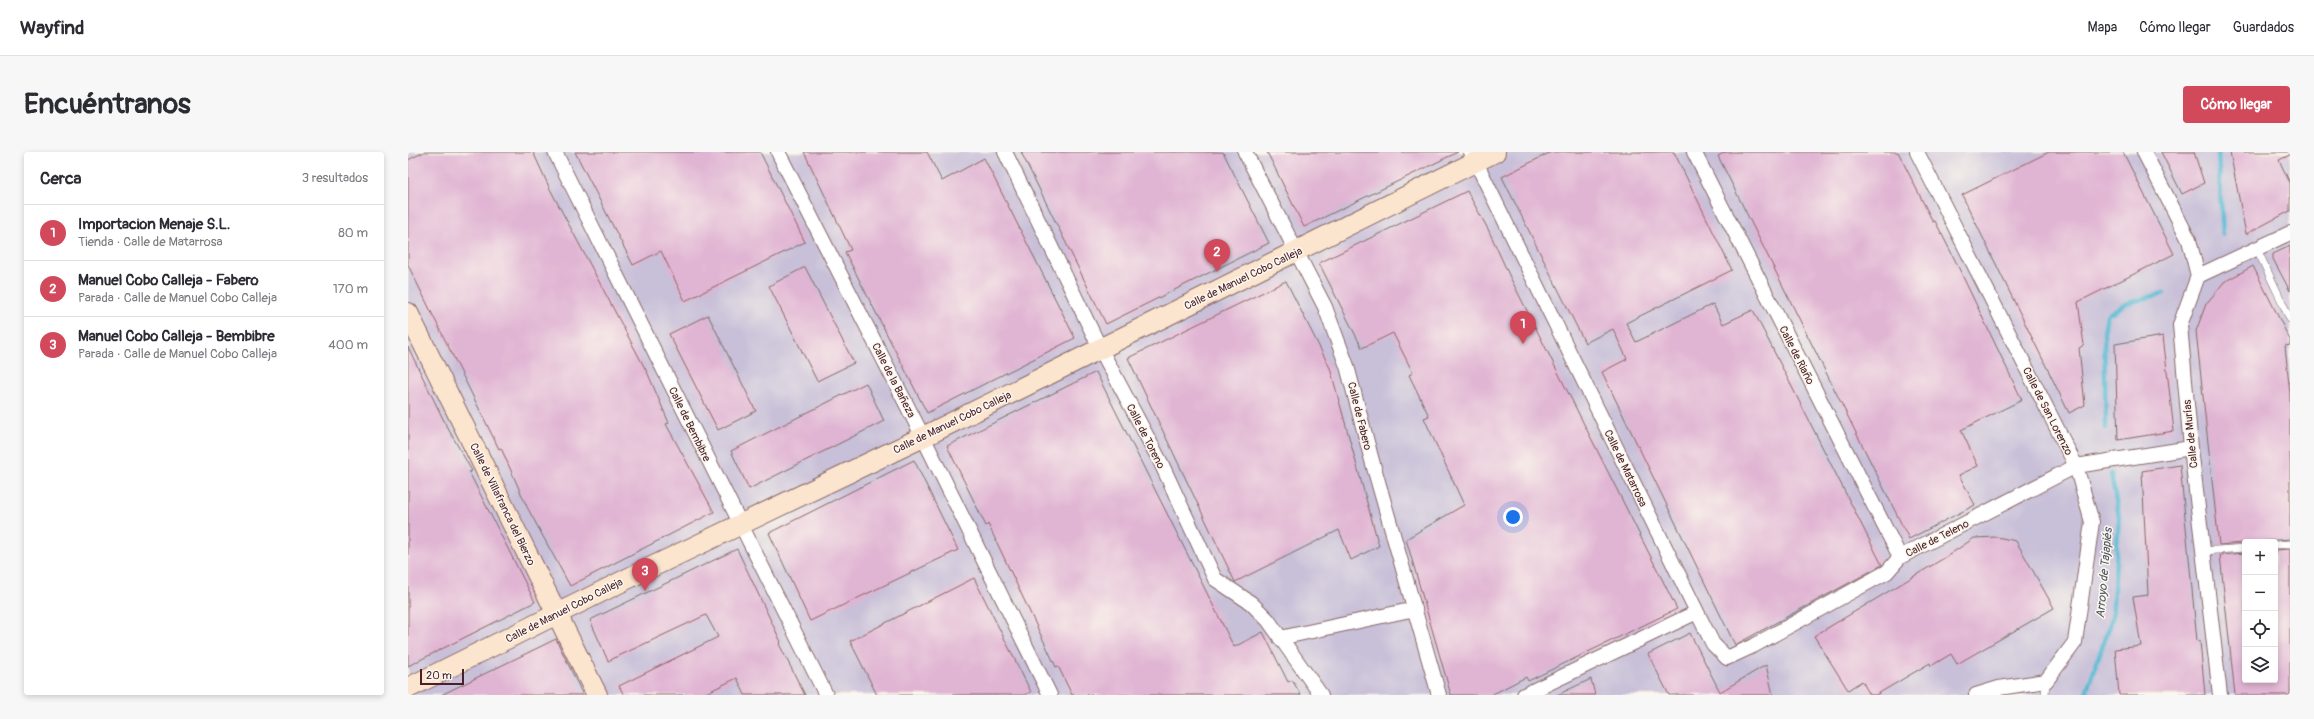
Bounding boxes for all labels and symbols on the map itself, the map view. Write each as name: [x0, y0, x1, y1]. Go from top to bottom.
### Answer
pin: 2: [1204, 239, 1230, 272]
street label: Calle de Manuel Cobo Calleja: [1182, 244, 1304, 313]
pin: 1: [1510, 311, 1536, 344]
street label: Calle de Riaño: [1776, 324, 1817, 387]
street label: Calle de la Bañeza: [869, 341, 918, 420]
street label: Calle de San Lorenzo: [2020, 365, 2075, 457]
street label: Calle de Fabero: [1345, 381, 1374, 452]
street label: Calle de Bembibre: [666, 385, 713, 464]
street label: Calle de Manuel Cobo Calleja: [891, 388, 1013, 457]
street label: Calle de Murías: [2180, 399, 2201, 469]
street label: Calle de Toreno: [1124, 402, 1168, 471]
street label: Calle de Matarrosa: [1601, 428, 1650, 509]
street label: Calle de Villafranca del Bierzo: [467, 441, 538, 568]
your location: [1503, 507, 1523, 527]
street label: Calle de Teleno: [1903, 517, 1971, 560]
water label: Arroyo de Tajapiés: [2093, 526, 2116, 619]
pin: 3: [632, 558, 658, 591]
street label: Calle de Manuel Cobo Calleja: [503, 575, 625, 646]
scale bar: [420, 667, 464, 686]

